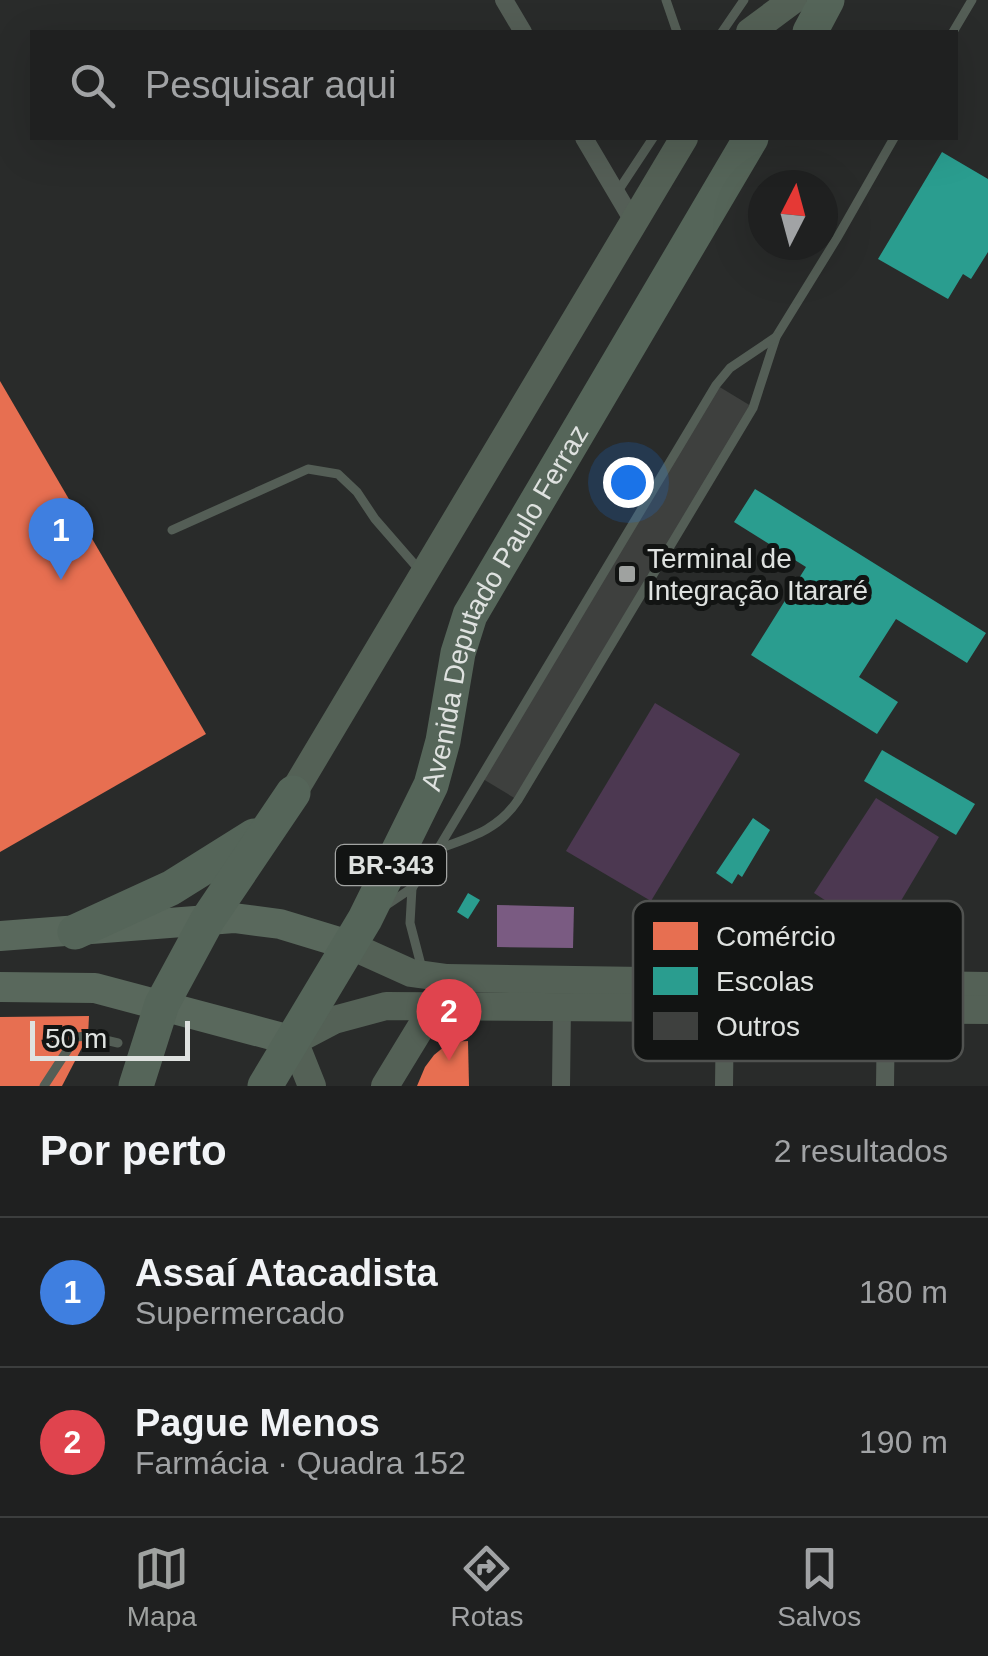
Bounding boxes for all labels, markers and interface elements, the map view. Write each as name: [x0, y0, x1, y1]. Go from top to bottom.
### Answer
search box: [30, 30, 958, 140]
icon: search: [65, 58, 120, 113]
text: Pesquisar aqui: [145, 64, 396, 106]
north arrow: [748, 170, 838, 260]
street label: Avenida Deputado Paulo Ferraz: [415, 419, 594, 794]
your location: [603, 457, 654, 508]
pin: 1: [28, 498, 94, 580]
place label: Terminal de Integração Itararé: [647, 543, 868, 606]
marker: Terminal de Integração Itararé: [616, 563, 638, 585]
road number: BR-343: [336, 845, 446, 885]
legend: [633, 901, 963, 1061]
text: Comércio: [716, 921, 836, 952]
text: Escolas: [716, 966, 814, 997]
pin: 2: [416, 978, 482, 1061]
text: Outros: [716, 1011, 800, 1042]
scale bar: [30, 1016, 190, 1060]
text: 50 m: [45, 1023, 107, 1054]
text: Por perto: [40, 1127, 227, 1174]
text: 2 resultados: [774, 1133, 948, 1169]
text: Assaí Atacadista: [135, 1252, 438, 1294]
text: 1: [64, 1274, 81, 1310]
text: 180 m: [859, 1274, 948, 1310]
text: Supermercado: [135, 1295, 345, 1331]
text: Pague Menos: [135, 1402, 380, 1444]
text: 2: [64, 1424, 81, 1460]
text: 190 m: [859, 1424, 948, 1460]
text: Farmácia · Quadra 152: [135, 1445, 466, 1481]
tab: Mapa: [127, 1541, 197, 1633]
tab: Rotas: [450, 1541, 524, 1633]
tab: Salvos: [777, 1541, 861, 1633]

